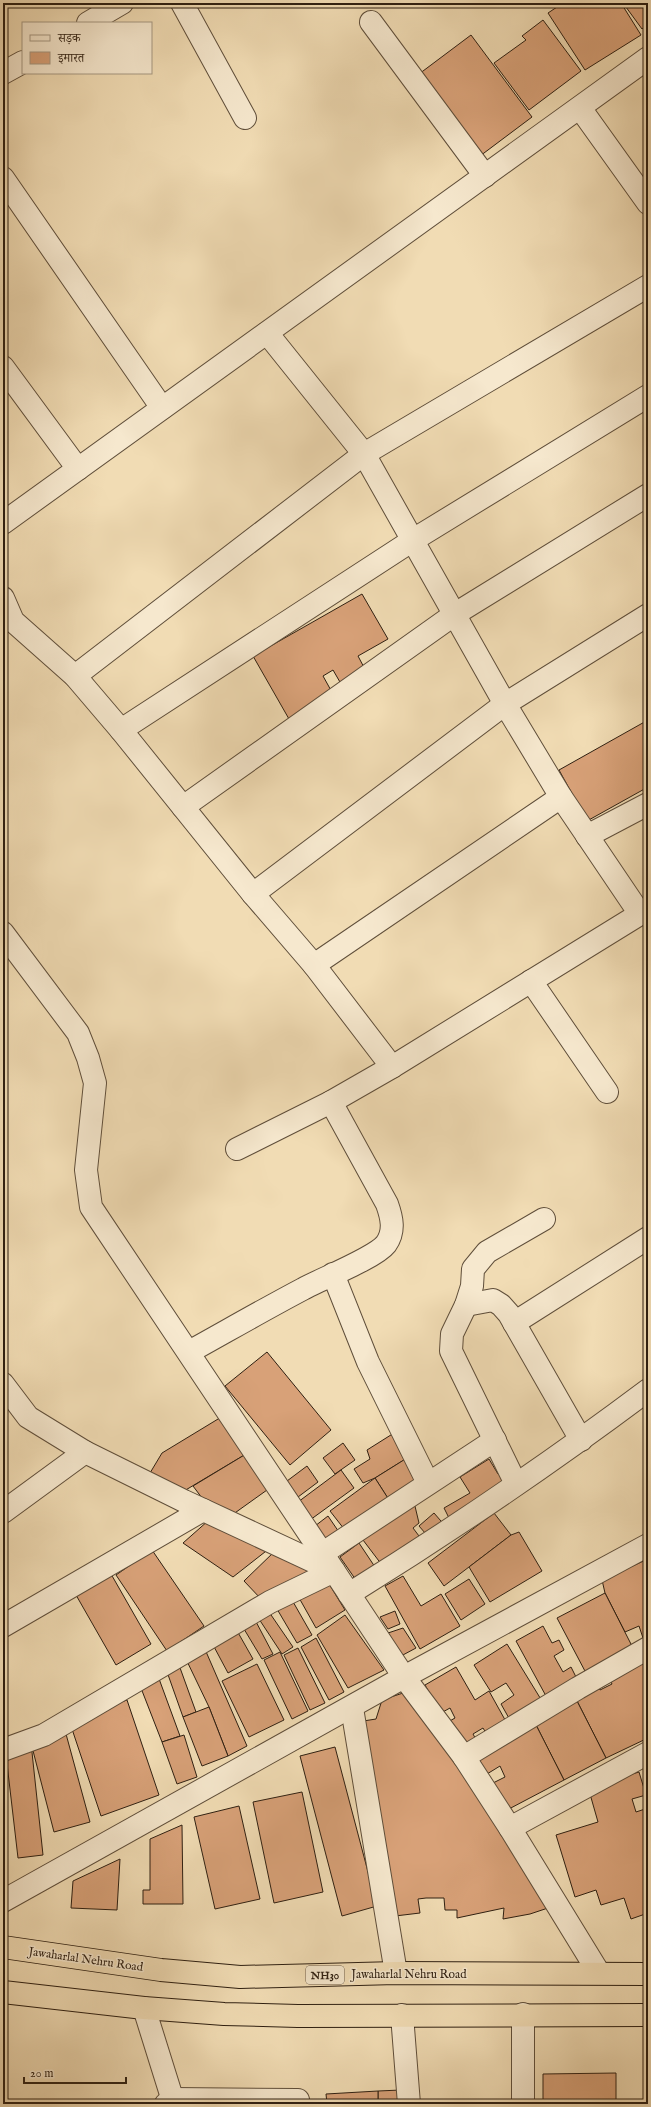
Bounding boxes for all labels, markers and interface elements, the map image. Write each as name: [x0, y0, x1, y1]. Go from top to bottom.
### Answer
legend: [22, 22, 152, 74]
text: सड़क: [57, 31, 82, 46]
text: इमारत: [57, 51, 85, 66]
street label: Jawaharlal Nehru Road: [26, 1944, 145, 1976]
road number: NH30: [306, 1966, 344, 1984]
street label: Jawaharlal Nehru Road: [349, 1967, 467, 1983]
scale bar: [24, 2059, 126, 2085]
text: 20 m: [30, 2066, 53, 2081]

